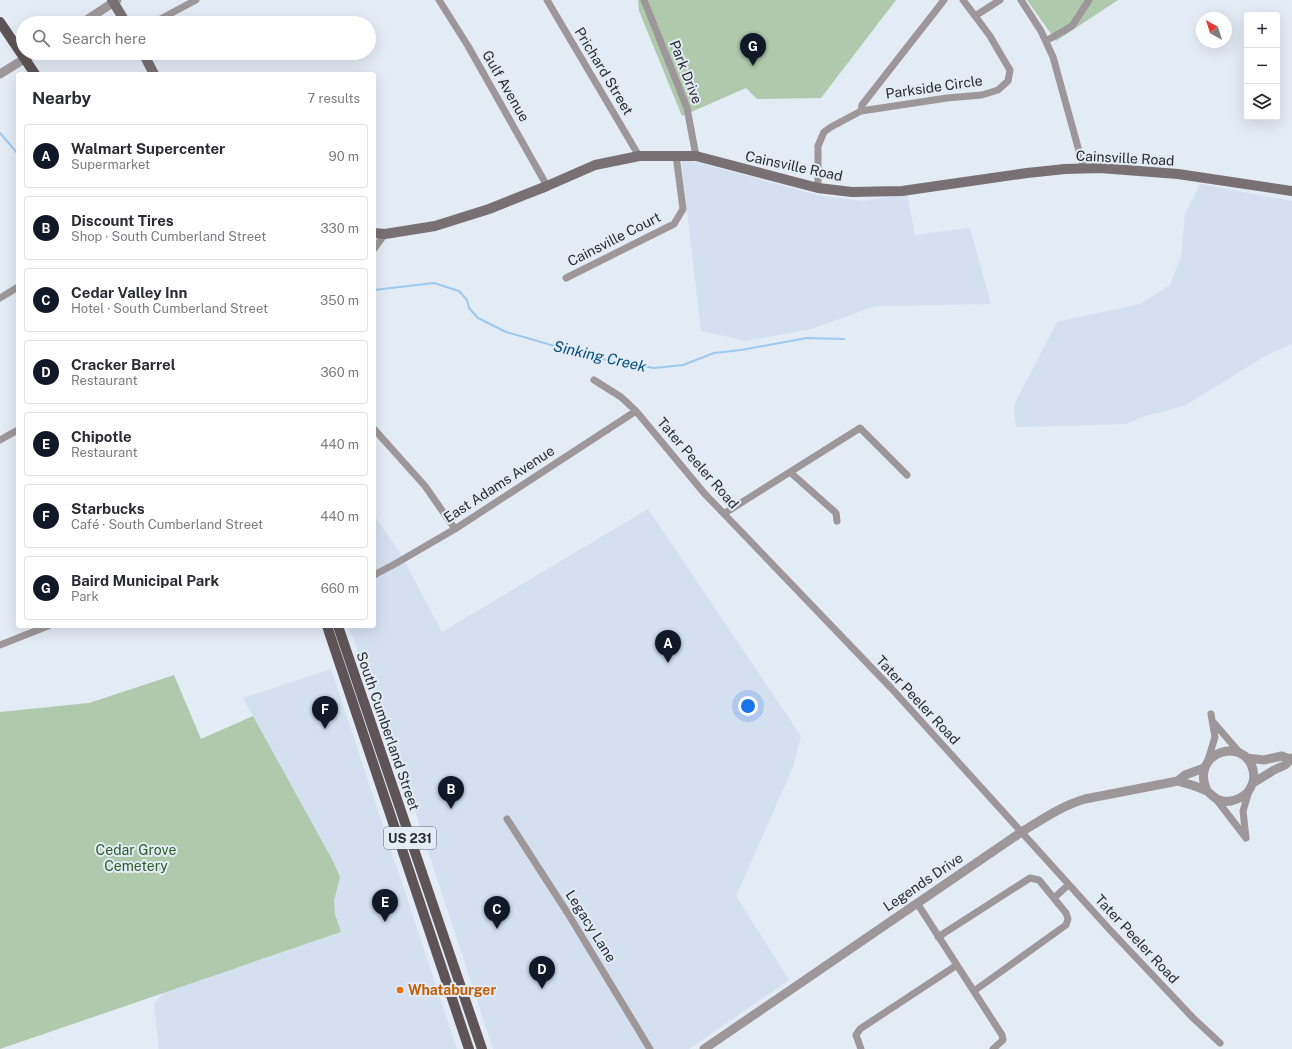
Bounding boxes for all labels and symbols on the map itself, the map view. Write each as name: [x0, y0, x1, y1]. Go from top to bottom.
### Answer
north arrow: [1196, 12, 1232, 48]
street label: Prichard Street: [572, 24, 636, 118]
pin: G: [740, 33, 766, 66]
street label: Park Drive: [667, 38, 705, 106]
street label: Gulf Avenue: [479, 48, 533, 124]
street label: Parkside Circle: [884, 72, 984, 102]
street label: Cainsville Road: [1075, 147, 1175, 169]
street label: Cainsville Road: [744, 148, 844, 184]
street label: Cainsville Court: [565, 209, 663, 269]
water label: Sinking Creek: [552, 337, 649, 375]
street label: Tater Peeler Road: [654, 414, 742, 512]
street label: East Adams Avenue: [441, 442, 557, 526]
pin: A: [655, 630, 681, 663]
street label: South Cumberland Street: [353, 650, 423, 812]
street label: Tater Peeler Road: [873, 652, 963, 748]
pin: F: [312, 696, 338, 729]
your location: [738, 696, 758, 716]
pin: B: [438, 776, 464, 809]
road number: US 231: [384, 827, 436, 849]
park label: Cedar Grove Cemetery: [96, 842, 176, 874]
street label: Legends Drive: [880, 849, 966, 914]
street label: Legacy Lane: [563, 887, 620, 965]
pin: E: [372, 889, 398, 922]
street label: Tater Peeler Road: [1092, 891, 1182, 987]
pin: C: [484, 896, 510, 929]
pin: D: [529, 956, 555, 989]
place label: Whataburger: [408, 982, 496, 998]
marker: Whataburger: [395, 985, 405, 995]

